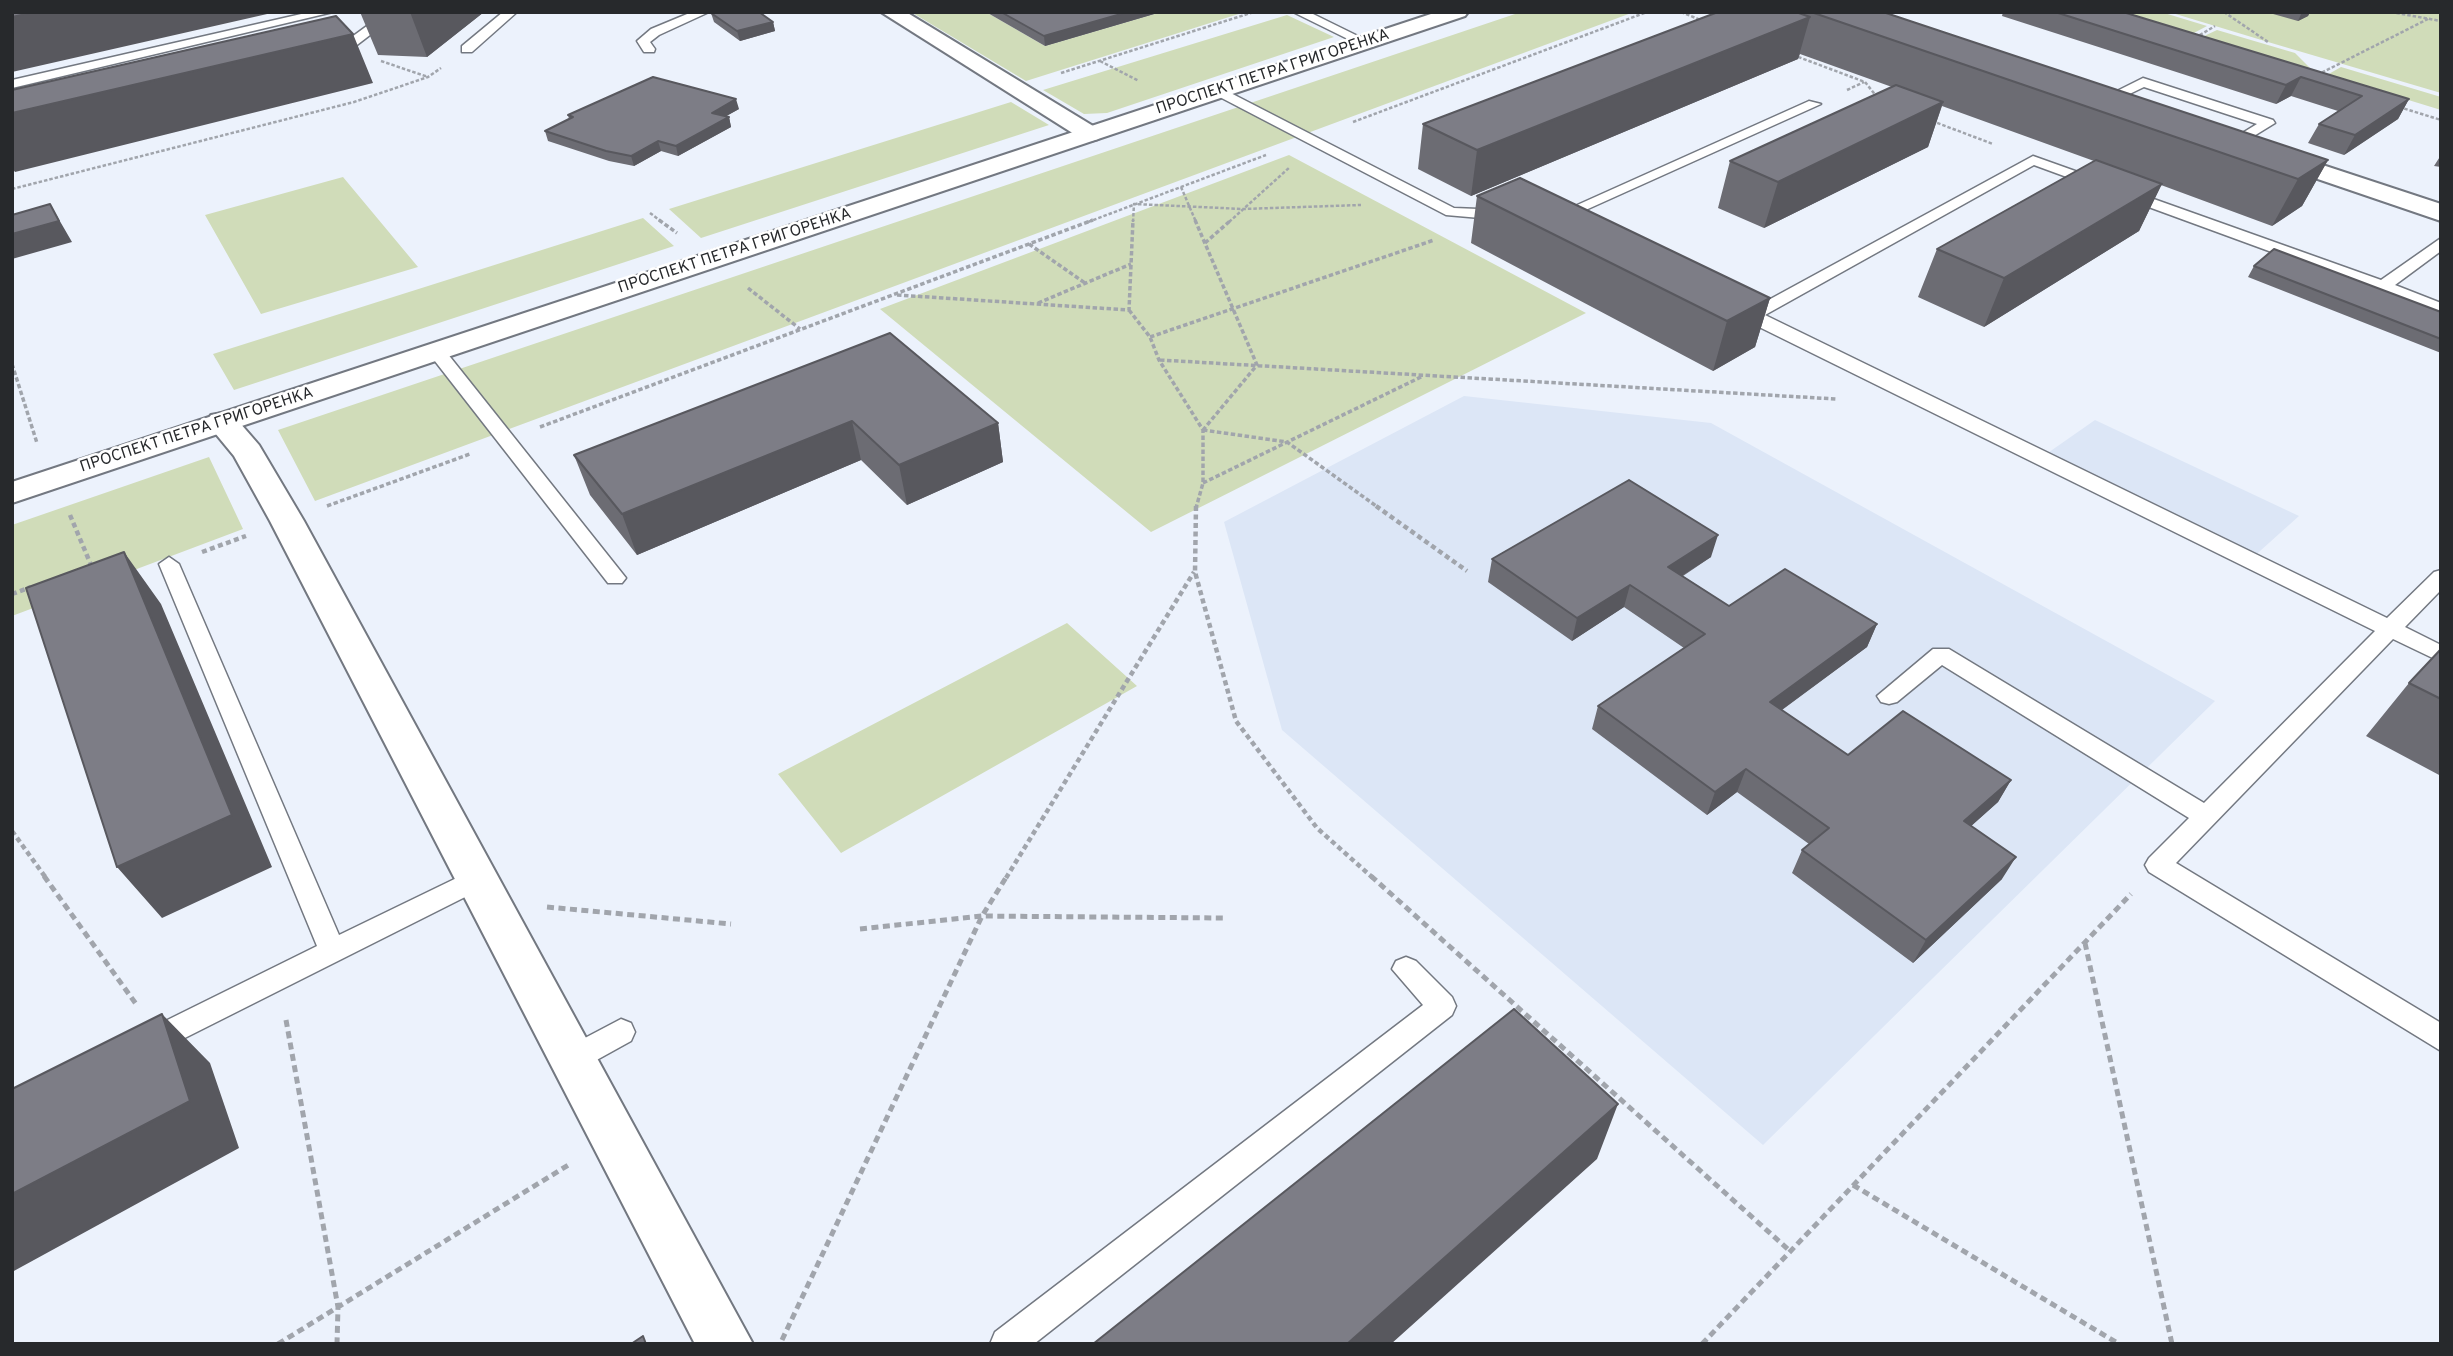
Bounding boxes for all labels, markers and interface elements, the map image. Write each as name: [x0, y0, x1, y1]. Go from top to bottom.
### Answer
street label: ПРОСПЕКТ ПЕТРА ГРИГОРЕНКА: [1154, 26, 1392, 120]
street label: ПРОСПЕКТ ПЕТРА ГРИГОРЕНКА: [616, 205, 854, 299]
street label: ПРОСПЕКТ ПЕТРА ГРИГОРЕНКА: [78, 384, 316, 478]

